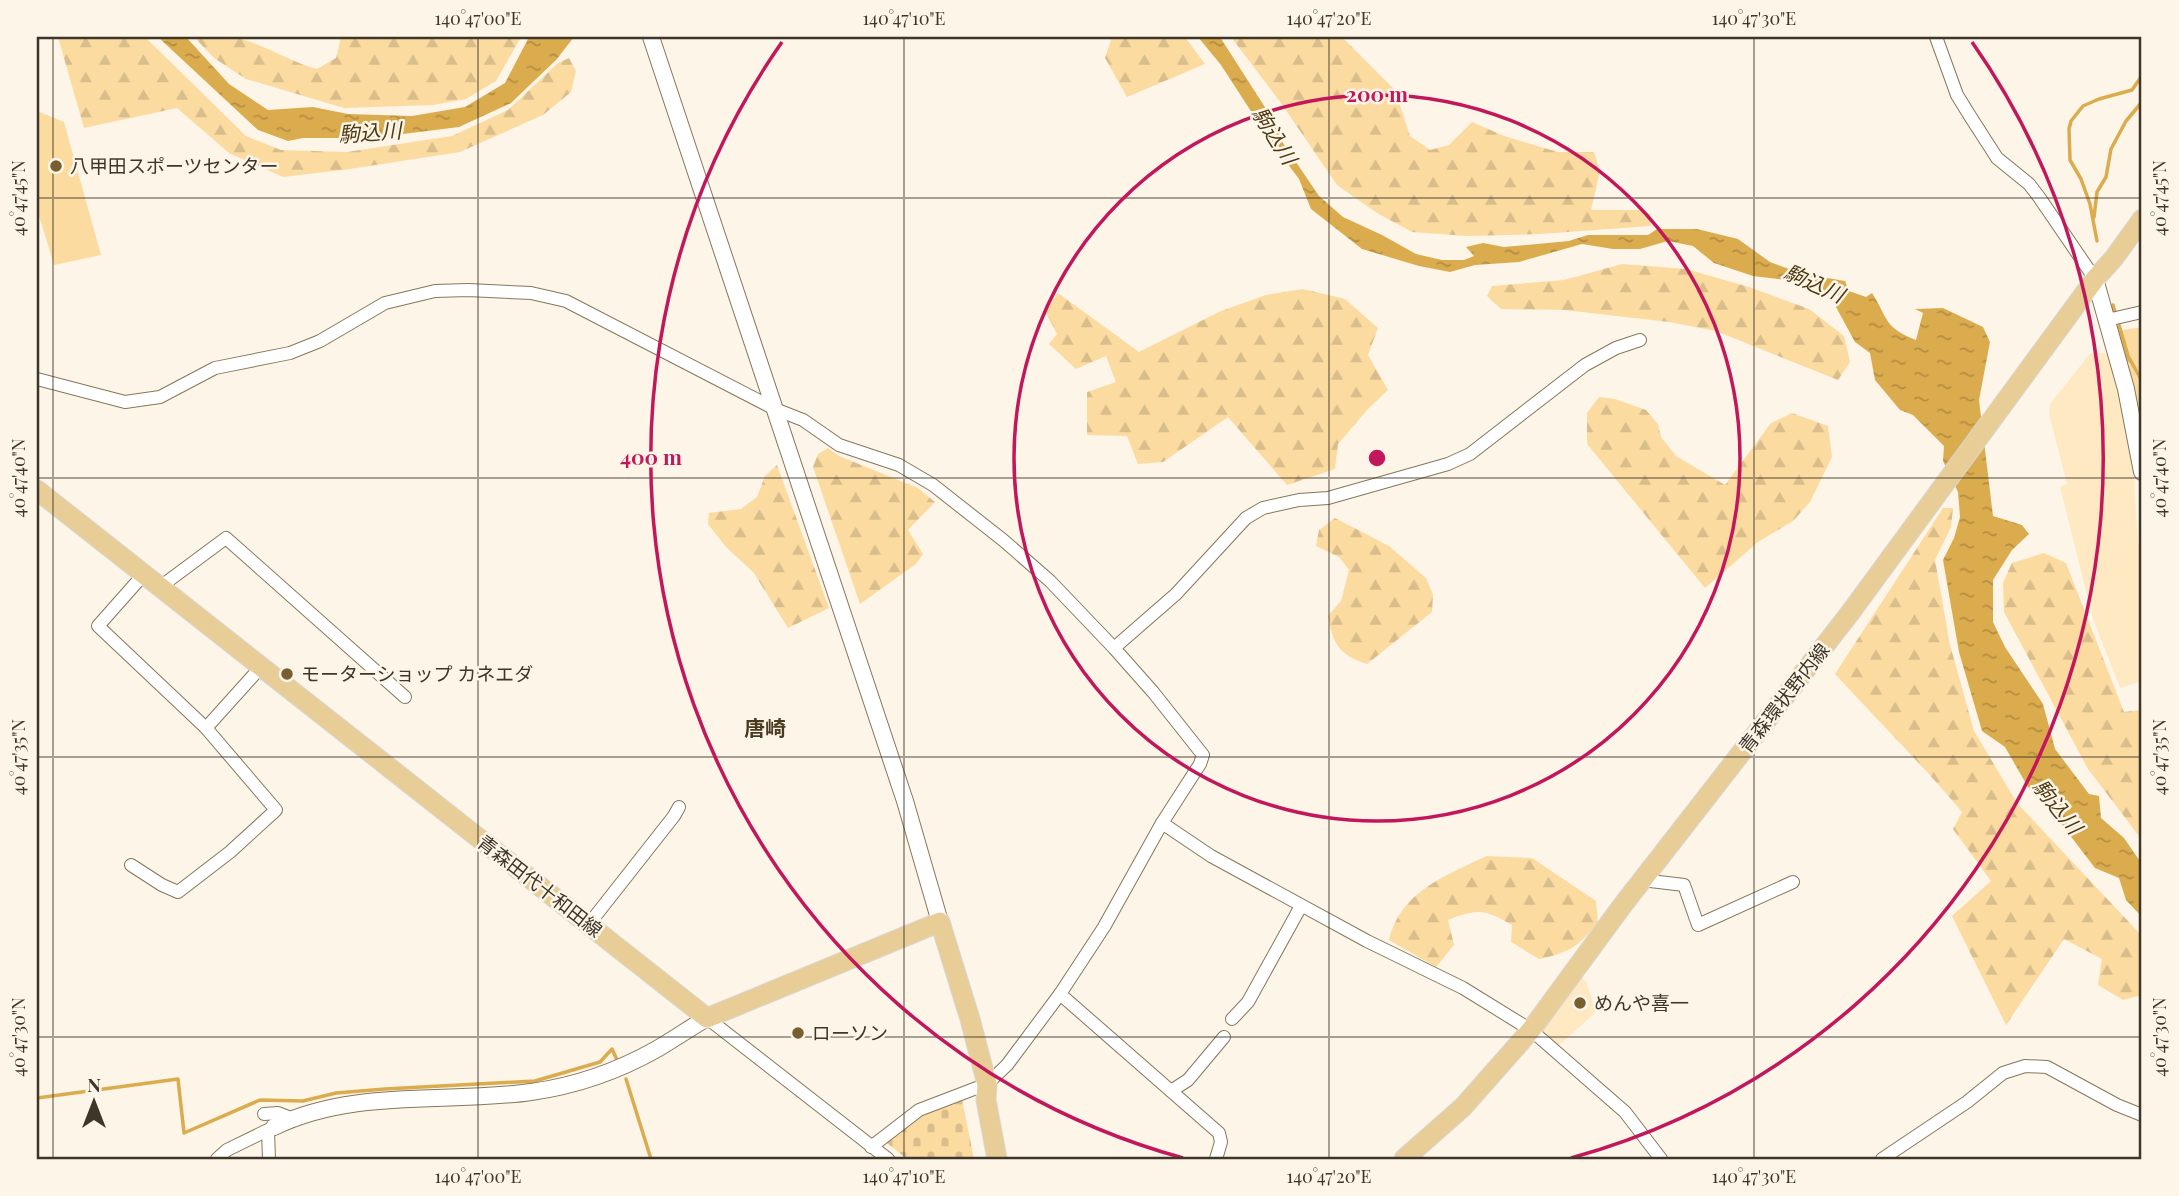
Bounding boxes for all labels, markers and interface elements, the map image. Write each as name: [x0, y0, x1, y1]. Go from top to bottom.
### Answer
text: 140°47'00"E: [435, 6, 521, 30]
text: 140°47'10"E: [862, 6, 946, 30]
text: 140°47'20"E: [1286, 6, 1372, 30]
text: 140°47'30"E: [1712, 6, 1796, 30]
text: 200 m: [1346, 79, 1408, 107]
water label: 駒込川: [1247, 101, 1305, 171]
water label: 駒込川: [337, 115, 404, 147]
place label: 八甲田スポーツセンター: [70, 152, 279, 178]
marker: 八甲田スポーツセンター: [48, 158, 64, 174]
text: 40°47'45"N: [6, 160, 30, 236]
text: 40°47'45"N: [2147, 160, 2171, 236]
water label: 駒込川: [1780, 257, 1851, 309]
text: 40°47'40"N: [6, 438, 30, 518]
text: 40°47'40"N: [2147, 438, 2171, 518]
text: 400 m: [620, 442, 682, 470]
centre of rings: [1365, 446, 1389, 470]
street label: 青森環状野内線: [1732, 637, 1834, 758]
place label: モーターショップ カネエダ: [301, 660, 533, 686]
marker: モーターショップ カネエダ: [279, 666, 295, 682]
district label: 唐崎: [744, 713, 786, 741]
text: 40°47'35"N: [6, 718, 30, 795]
text: 40°47'35"N: [2147, 718, 2171, 795]
water label: 駒込川: [2028, 772, 2091, 841]
street label: 青森田代十和田線: [473, 828, 609, 942]
place label: めんや喜一: [1594, 989, 1689, 1015]
marker: めんや喜一: [1572, 995, 1588, 1011]
text: 40°47'30"N: [6, 997, 30, 1077]
text: 40°47'30"N: [2147, 997, 2171, 1077]
place label: ローソン: [812, 1019, 888, 1045]
marker: ローソン: [790, 1025, 806, 1041]
north arrow: [60, 1066, 130, 1136]
text: N: [87, 1071, 101, 1097]
text: 140°47'00"E: [435, 1164, 521, 1188]
text: 140°47'10"E: [862, 1164, 946, 1188]
text: 140°47'20"E: [1286, 1164, 1372, 1188]
text: 140°47'30"E: [1712, 1164, 1796, 1188]

